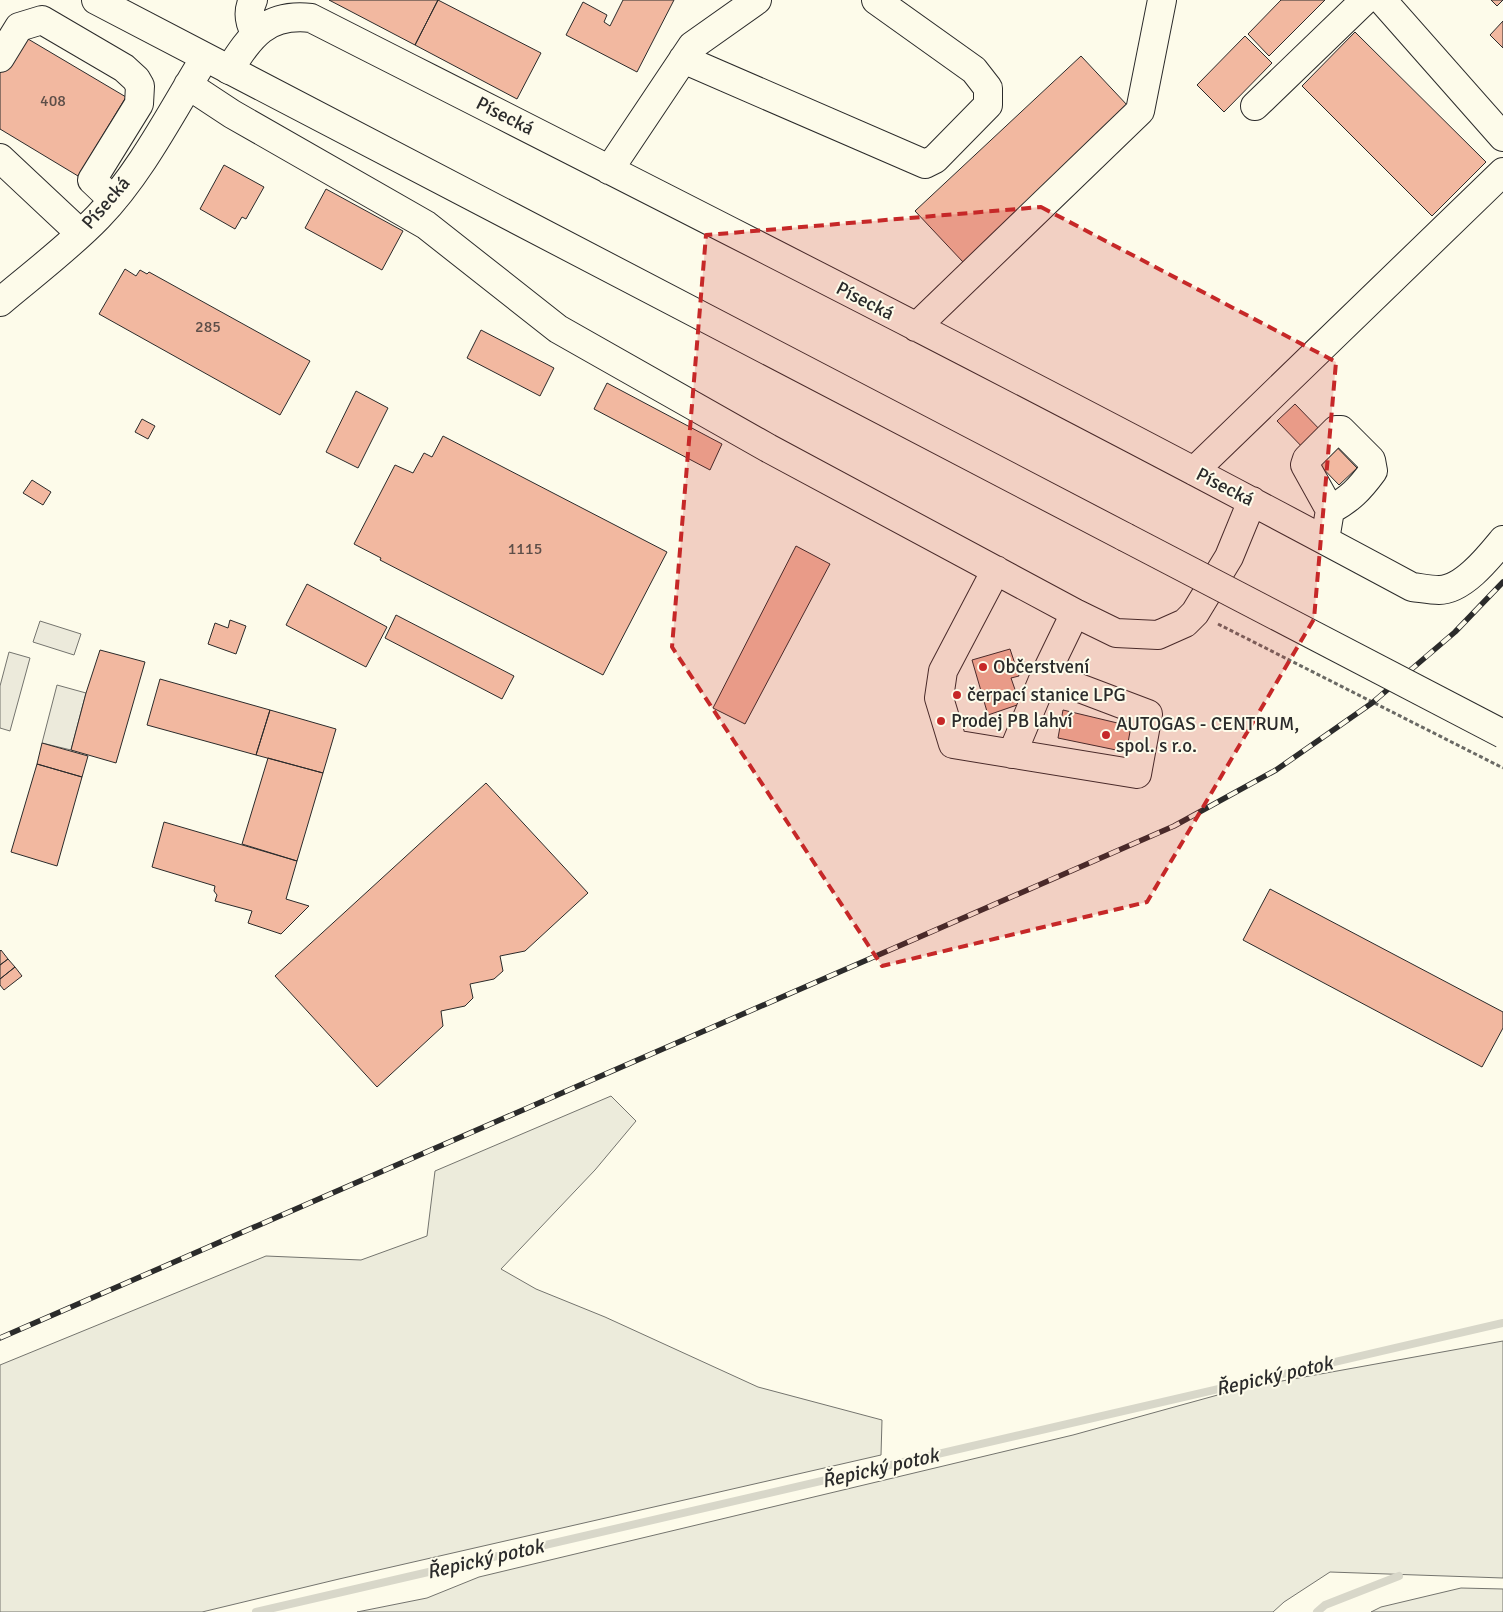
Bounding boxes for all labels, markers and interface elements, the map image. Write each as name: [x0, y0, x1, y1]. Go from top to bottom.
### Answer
house number: 408: [40, 91, 66, 111]
street label: Písecká: [472, 91, 538, 141]
street label: Písecká: [77, 172, 135, 234]
street label: Písecká: [832, 276, 898, 326]
house number: 285: [195, 317, 221, 337]
street label: Písecká: [1192, 462, 1258, 512]
house number: 1115: [508, 539, 542, 559]
place label: Občerstvení: [993, 655, 1090, 679]
marker: Občerstvení: [977, 661, 989, 673]
place label: čerpací stanice LPG: [967, 683, 1126, 707]
marker: čerpací stanice LPG: [951, 689, 963, 701]
place label: Prodej PB lahví: [951, 709, 1074, 733]
place label: AUTOGAS - CENTRUM, spol. s r.o.: [1116, 712, 1299, 758]
marker: Prodej PB lahví: [935, 715, 947, 727]
marker: AUTOGAS - CENTRUM, spol. s r.o.: [1100, 729, 1112, 741]
water label: Řepický potok: [1213, 1350, 1337, 1402]
water label: Řepický potok: [819, 1442, 943, 1494]
water label: Řepický potok: [424, 1533, 548, 1585]

